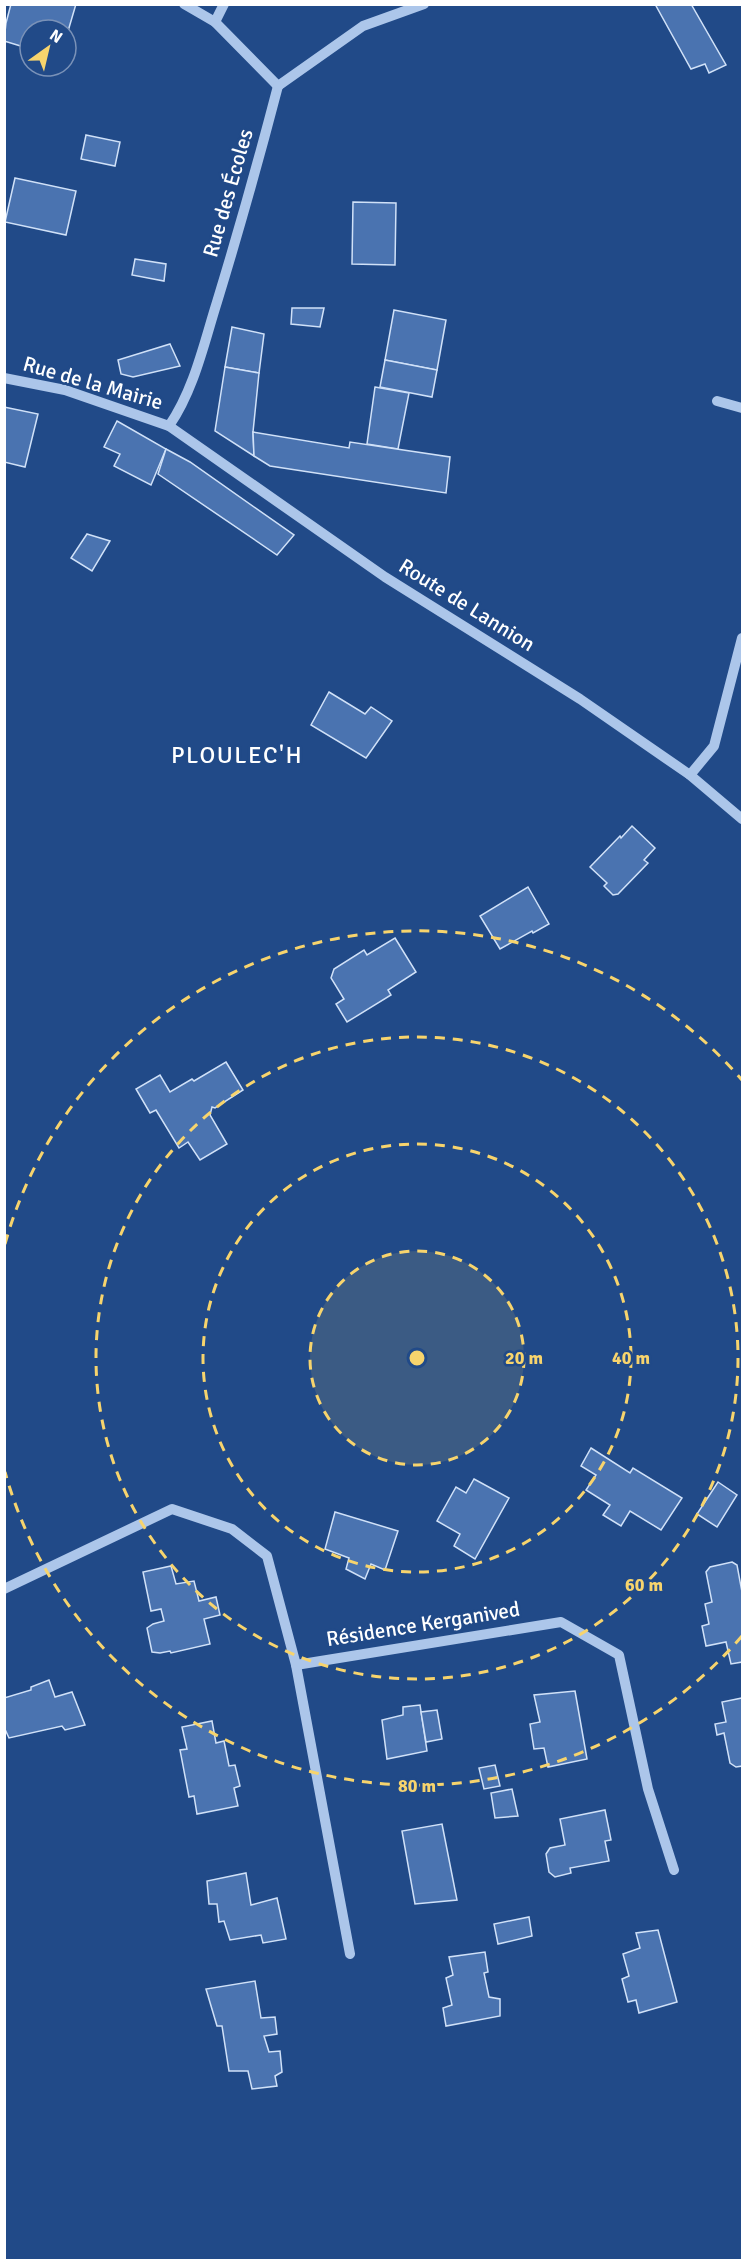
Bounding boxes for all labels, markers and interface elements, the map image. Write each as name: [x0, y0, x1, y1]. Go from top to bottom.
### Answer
north arrow: [18, 18, 78, 78]
text: N: [46, 25, 66, 48]
street label: Rue des Écoles: [197, 126, 259, 260]
street label: Rue de la Mairie: [20, 351, 166, 415]
street label: Route de Lannion: [394, 553, 540, 657]
district label: PLOULEC'H: [171, 740, 303, 770]
text: 20 m: [505, 1347, 543, 1369]
text: 40 m: [612, 1347, 650, 1369]
centre of rings: [407, 1348, 427, 1368]
text: 60 m: [625, 1574, 663, 1596]
street label: Résidence Kerganived: [324, 1596, 522, 1652]
text: 80 m: [398, 1775, 436, 1797]

